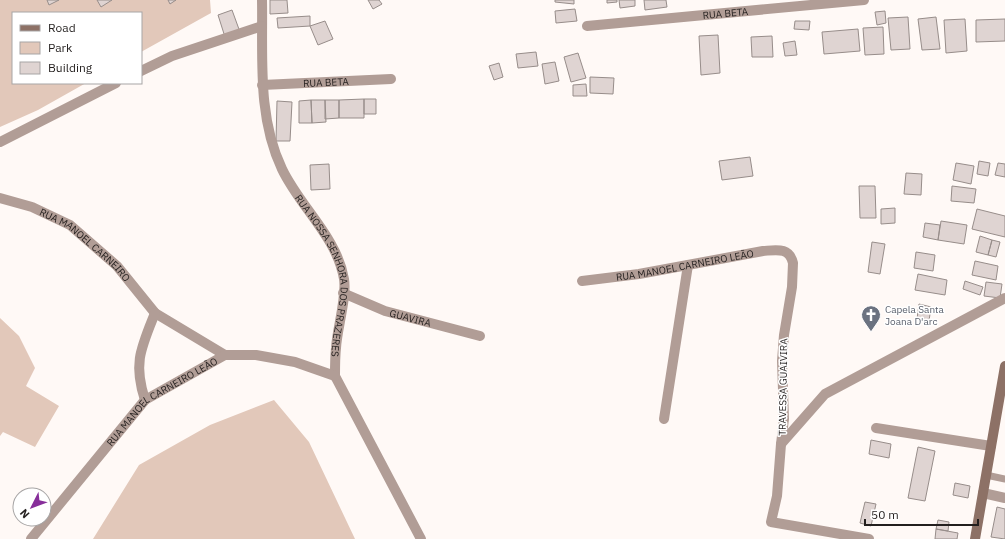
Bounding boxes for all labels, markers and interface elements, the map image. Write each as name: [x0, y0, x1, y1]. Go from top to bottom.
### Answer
street label: RUA BETA: [702, 4, 749, 22]
legend: [12, 12, 142, 84]
text: Road: [48, 20, 76, 35]
text: Park: [48, 40, 73, 55]
text: Building: [48, 60, 93, 75]
street label: RUA BETA: [303, 74, 350, 90]
street label: RUA NOSSA SENHORA DOS PRAZERES: [292, 192, 351, 357]
street label: RUA MANOEL CARNEIRO: [38, 205, 133, 284]
street label: RUA MANOEL CARNEIRO LEÃO: [615, 246, 755, 283]
place label: Capela Santa Joana D'arc: [885, 303, 945, 328]
church icon: Capela Santa Joana D'arc: [860, 304, 882, 332]
street label: GUAVIRA: [388, 306, 433, 330]
street label: TRAVESSA GUAIVIRA: [776, 338, 790, 436]
street label: RUA MANOEL CARNEIRO LEÃO: [103, 354, 220, 449]
north arrow: [12, 487, 52, 527]
scale bar: [865, 501, 978, 527]
text: N: [17, 506, 32, 521]
text: 50 m: [871, 507, 899, 522]

